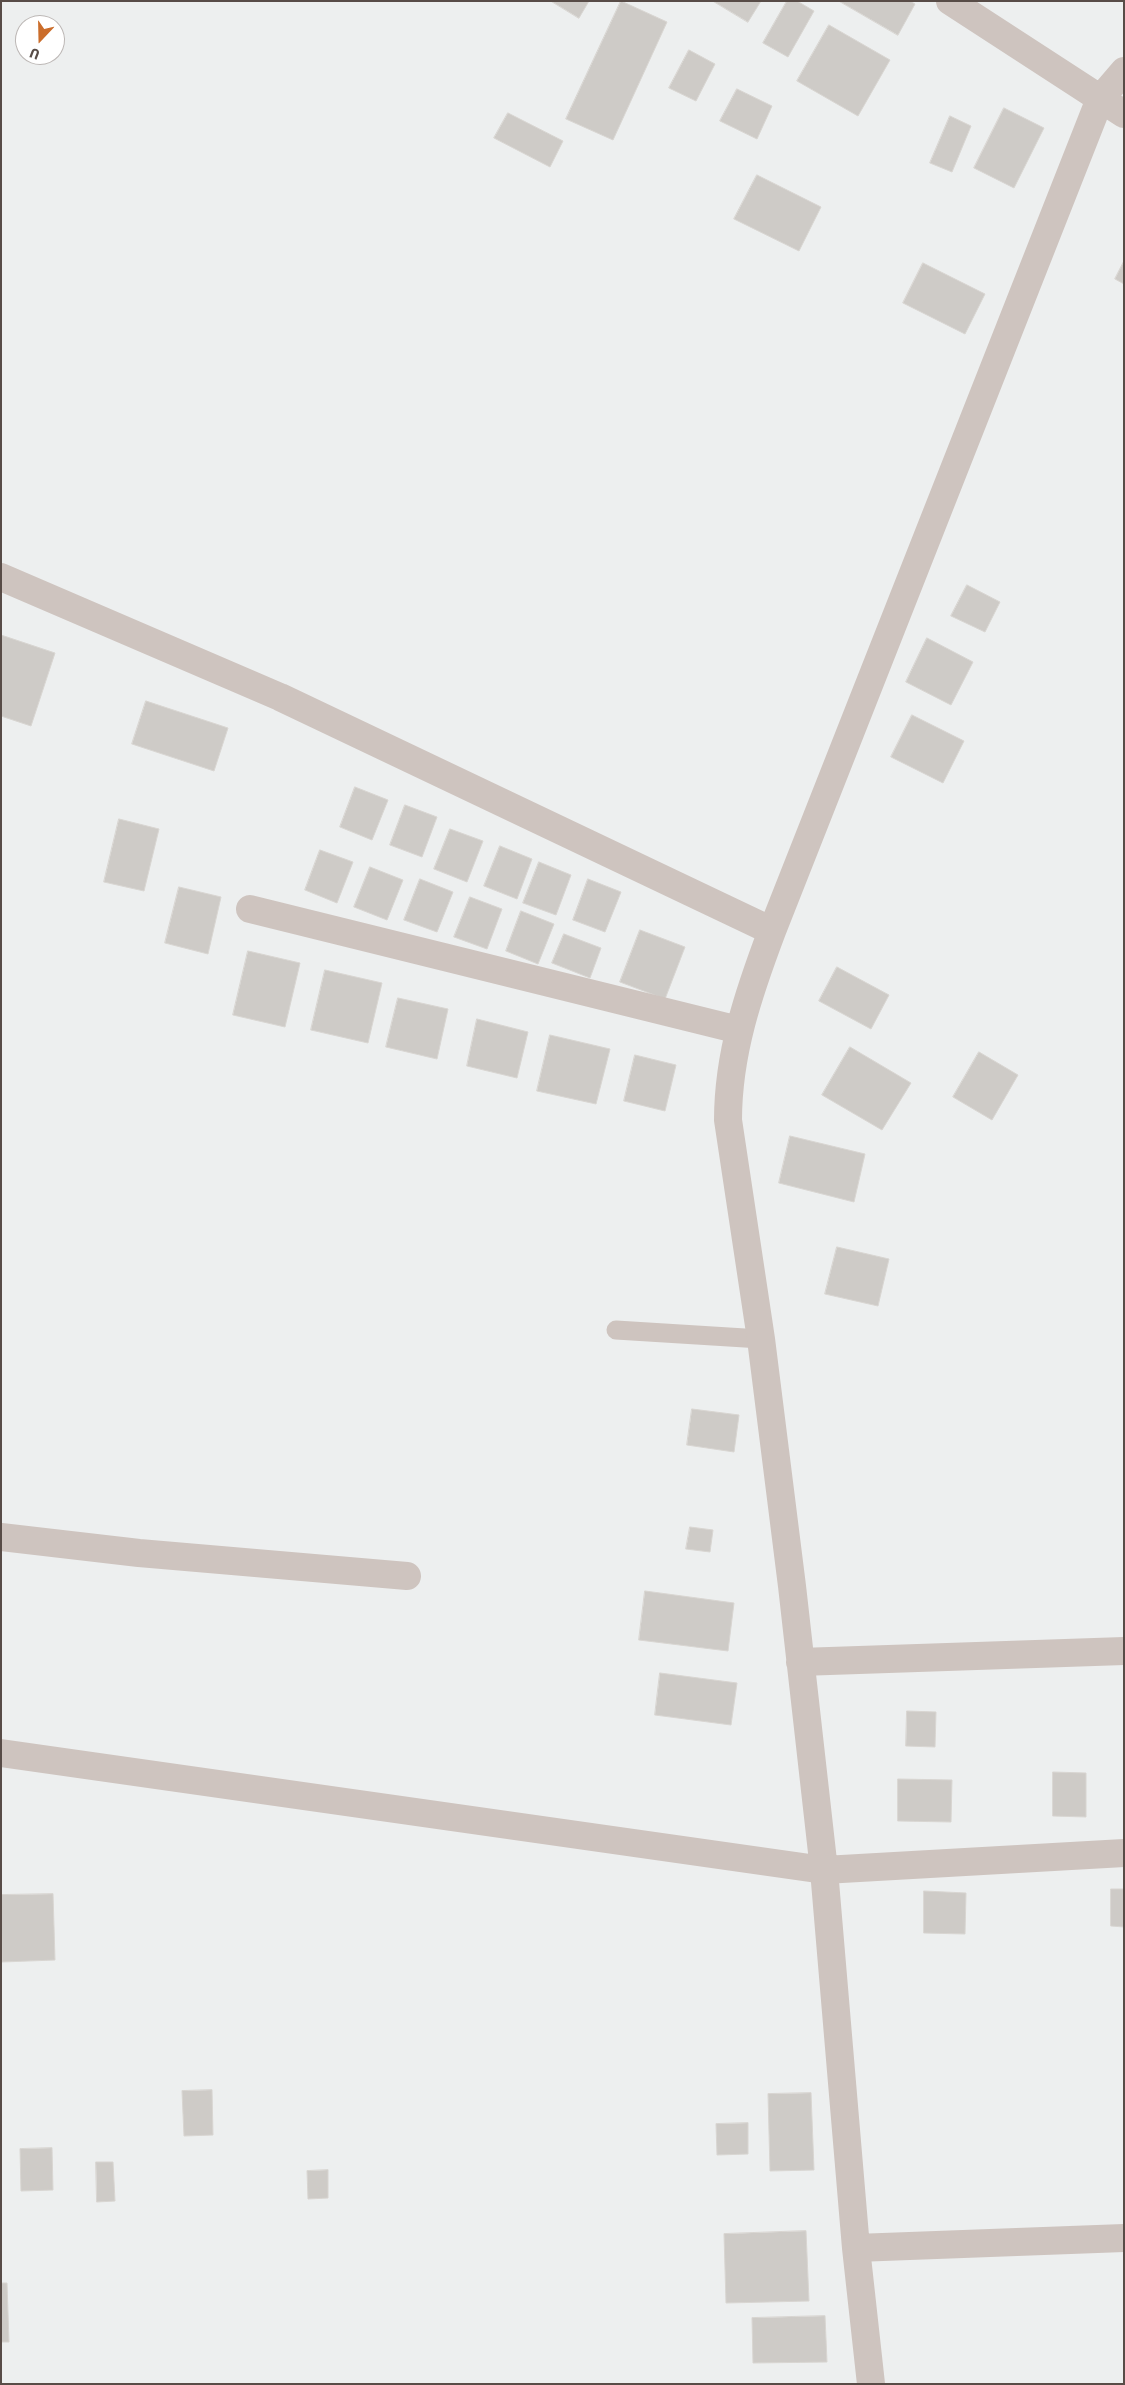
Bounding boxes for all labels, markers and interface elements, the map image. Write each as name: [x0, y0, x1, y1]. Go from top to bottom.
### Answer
north arrow: [15, 15, 65, 65]
text: U: [27, 44, 42, 63]

